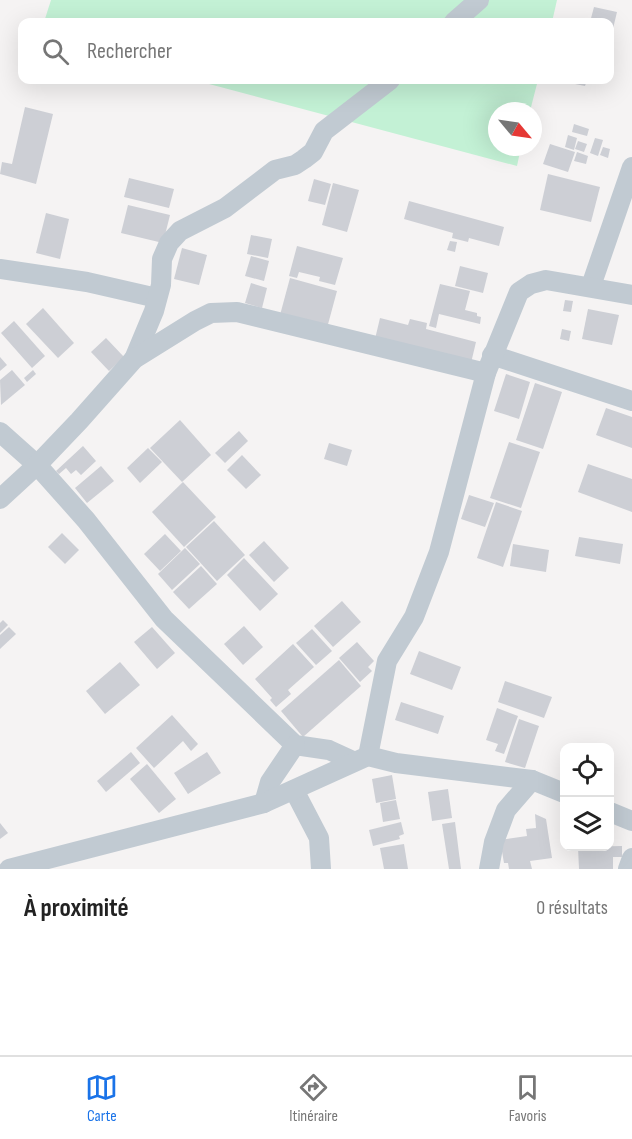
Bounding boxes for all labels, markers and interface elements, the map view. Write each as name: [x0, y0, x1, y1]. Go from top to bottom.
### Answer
search box: [18, 18, 614, 84]
icon: search: [39, 35, 72, 68]
text: Rechercher: [87, 38, 172, 65]
north arrow: [488, 102, 542, 156]
map controls: [560, 743, 614, 851]
button: locate: [560, 743, 614, 797]
button: layers: [560, 797, 614, 851]
text: À proximité: [24, 893, 129, 924]
text: 0 résultats: [536, 896, 608, 920]
tab: Carte: [85, 1071, 118, 1126]
tab: Itinéraire: [289, 1071, 338, 1126]
tab: Favoris: [509, 1071, 547, 1126]

